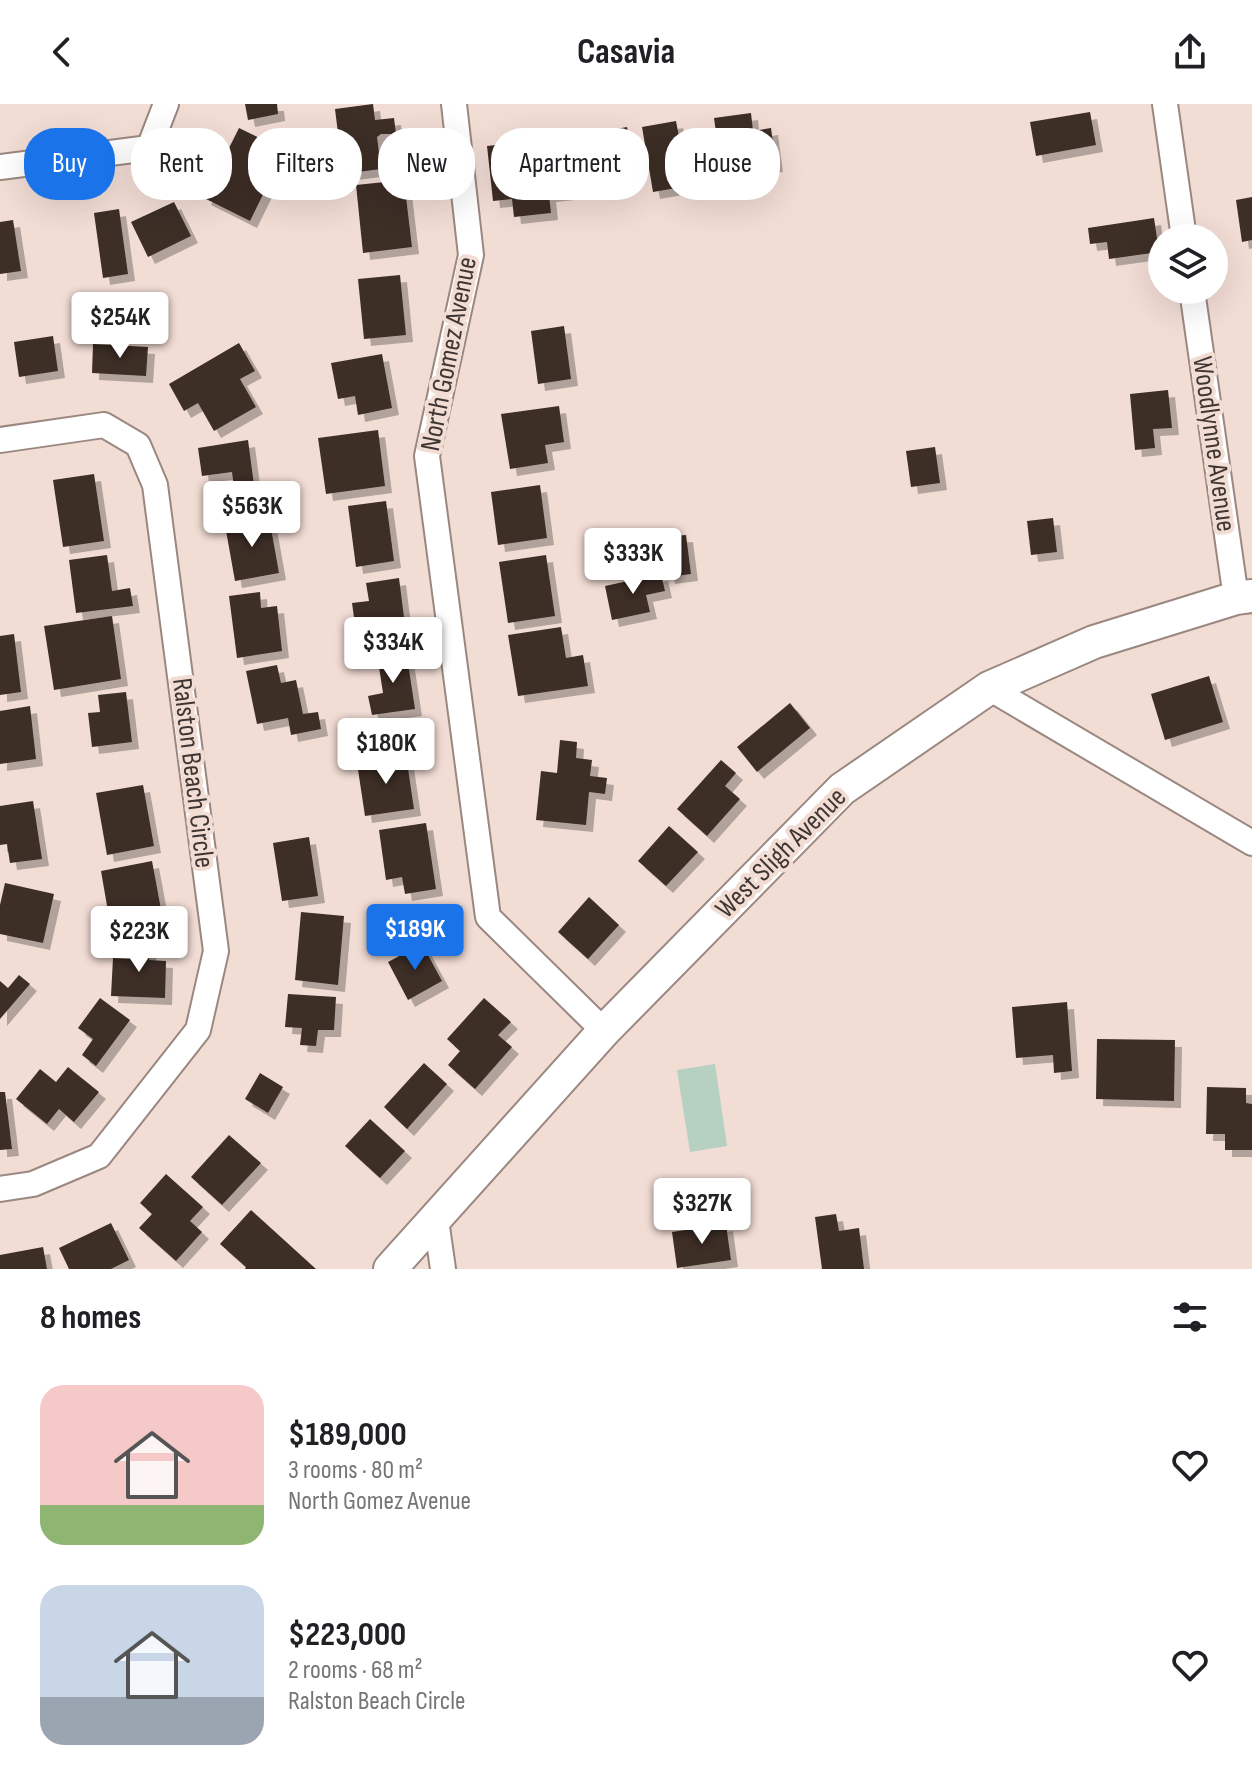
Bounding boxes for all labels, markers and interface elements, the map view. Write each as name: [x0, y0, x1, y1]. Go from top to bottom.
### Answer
icon: back: [40, 30, 84, 74]
icon: share: [1168, 30, 1212, 74]
text: Casavia: [577, 31, 675, 74]
chip: Buy: [24, 128, 115, 200]
chip: Rent: [131, 128, 232, 200]
chip: Filters: [248, 128, 362, 200]
chip: New: [378, 128, 475, 200]
chip: Apartment: [491, 128, 649, 200]
chip: House: [665, 128, 780, 200]
map controls: [1148, 224, 1228, 304]
button: layers: [1148, 224, 1228, 304]
street label: North Gomez Avenue: [414, 254, 484, 454]
pin: $254K: [64, 292, 176, 360]
text: $254K: [89, 302, 151, 333]
street label: Woodlynne Avenue: [1185, 354, 1243, 534]
pin: $563K: [196, 481, 308, 549]
text: $563K: [221, 491, 283, 522]
pin: $333K: [577, 528, 689, 596]
text: $333K: [602, 538, 664, 569]
pin: $334K: [337, 617, 449, 685]
text: $334K: [362, 627, 424, 658]
street label: Ralston Beach Circle: [165, 676, 221, 870]
pin: $180K: [330, 718, 442, 786]
text: $180K: [356, 728, 416, 759]
street label: West Sligh Avenue: [709, 781, 853, 925]
pin: $189K: [359, 904, 471, 972]
pin: $223K: [83, 906, 195, 974]
text: $189K: [385, 914, 445, 945]
text: $223K: [109, 916, 169, 947]
pin: $327K: [646, 1178, 758, 1246]
text: $327K: [672, 1188, 732, 1219]
icon: filters: [1168, 1295, 1212, 1339]
text: 8 homes: [40, 1297, 141, 1338]
text: $189,000: [288, 1414, 407, 1455]
icon: home: [104, 1417, 200, 1513]
icon: heart: [1168, 1443, 1212, 1487]
text: 3 rooms · 80 m²: [288, 1455, 423, 1486]
text: North Gomez Avenue: [288, 1486, 471, 1517]
text: $223,000: [288, 1614, 406, 1655]
icon: home: [104, 1617, 200, 1713]
icon: heart: [1168, 1643, 1212, 1687]
text: 2 rooms · 68 m²: [288, 1655, 423, 1686]
text: Ralston Beach Circle: [288, 1686, 466, 1717]

